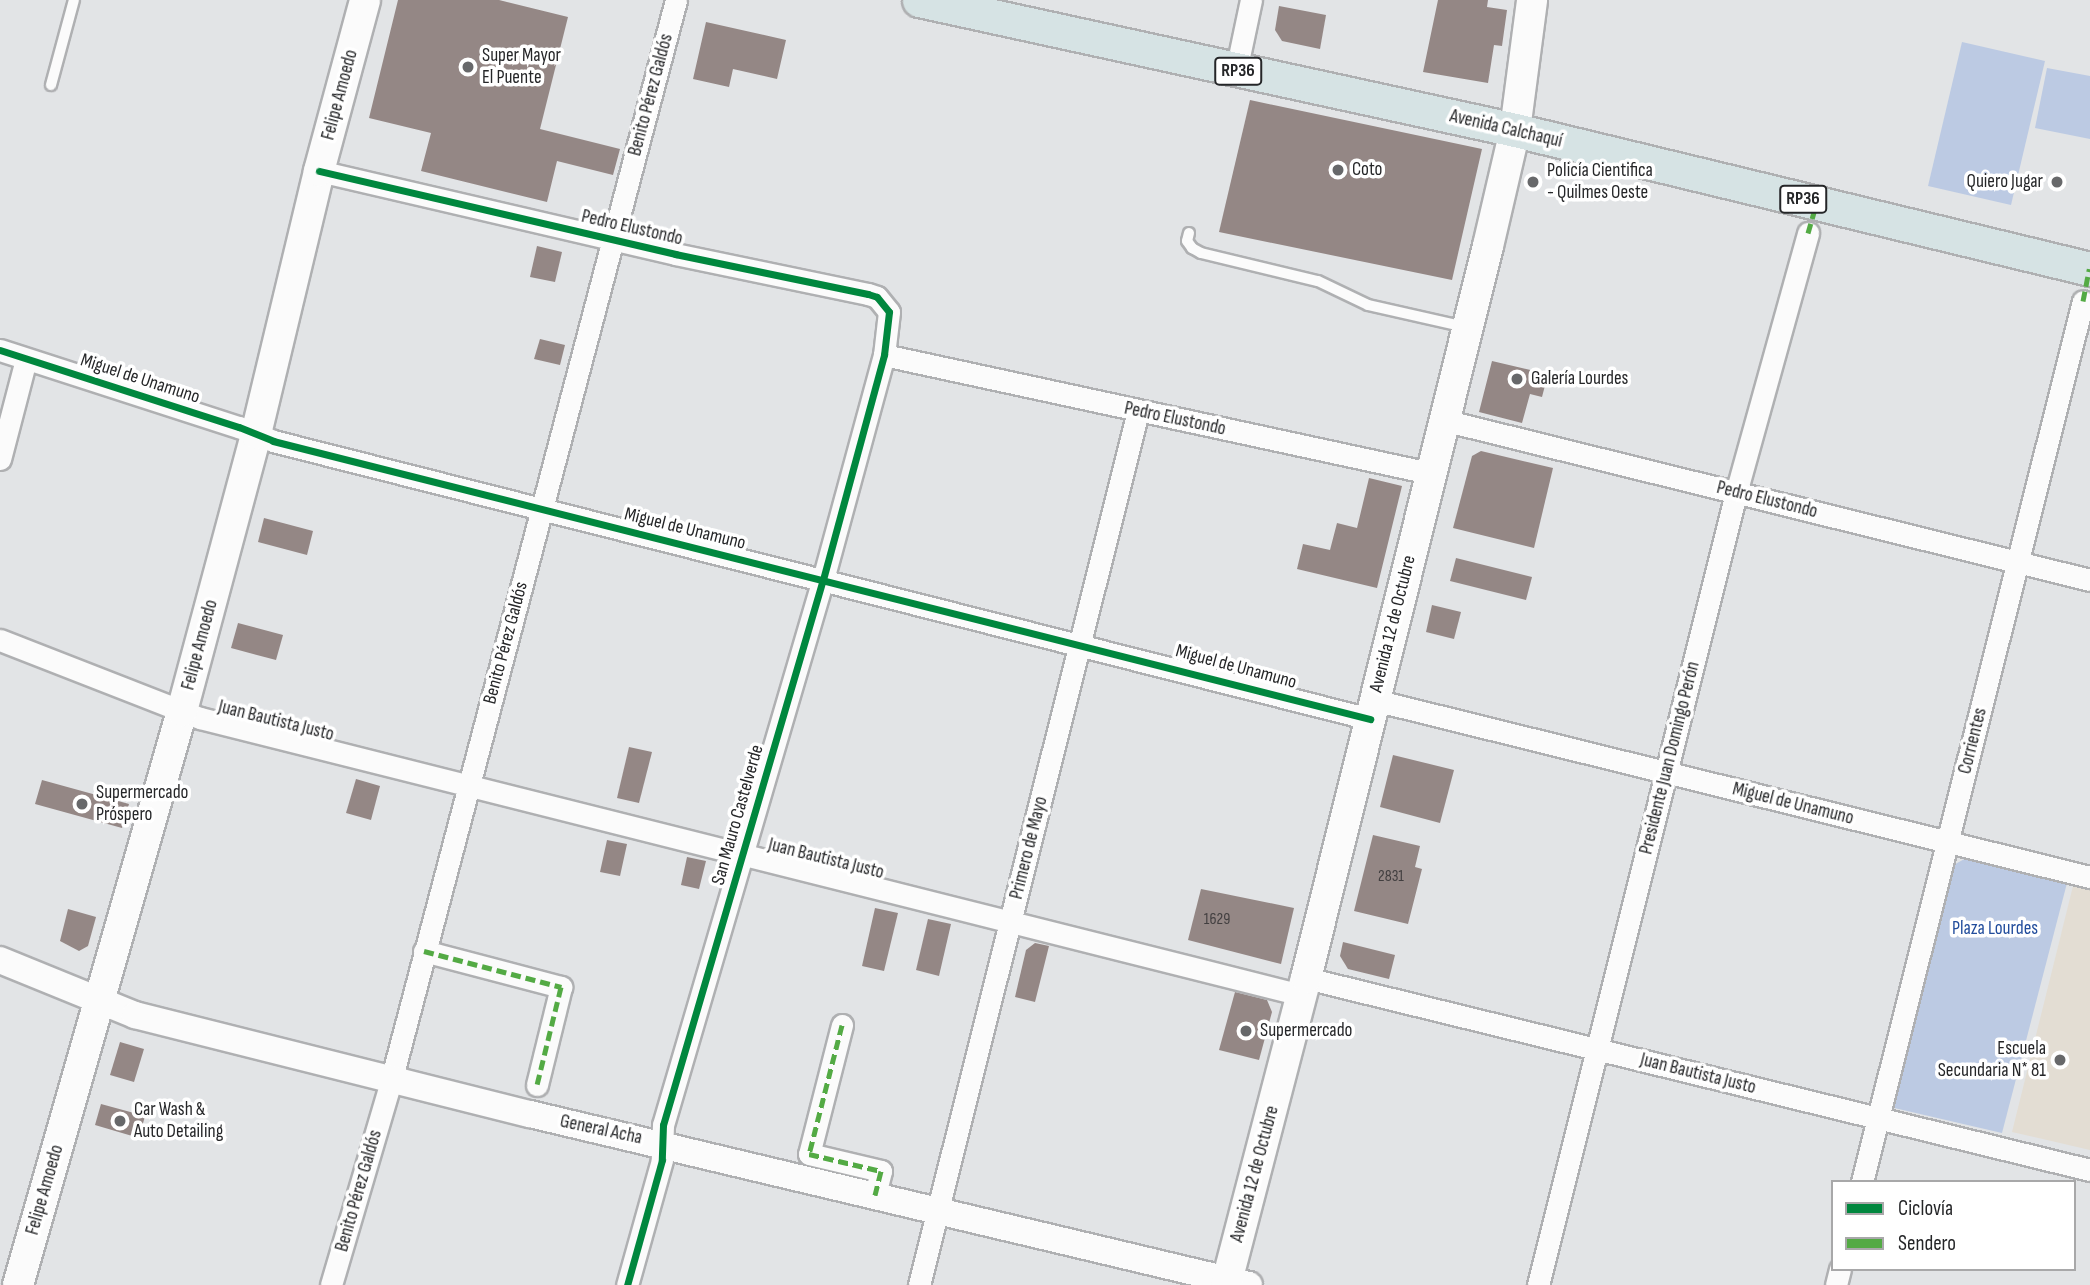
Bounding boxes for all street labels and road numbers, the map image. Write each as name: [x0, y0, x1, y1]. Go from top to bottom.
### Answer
street label: Benito Pérez Galdós: [624, 31, 678, 159]
street label: Felipe Amoedo: [317, 47, 363, 143]
road number: RP36: [1214, 56, 1262, 86]
street label: Avenida Calchaquí: [1447, 105, 1565, 153]
road number: RP36: [1778, 184, 1828, 214]
street label: Pedro Elustondo: [579, 205, 685, 251]
street label: Miguel de Unamuno: [77, 349, 203, 409]
street label: Pedro Elustondo: [1122, 397, 1228, 441]
street label: Pedro Elustondo: [1714, 476, 1820, 524]
street label: Miguel de Unamuno: [622, 503, 748, 555]
street label: Avenida 12 de Octubre: [1365, 553, 1421, 695]
street label: Benito Pérez Galdós: [479, 579, 533, 707]
street label: Felipe Amoedo: [177, 597, 223, 693]
street label: Miguel de Unamuno: [1173, 640, 1299, 694]
street label: Presidente Juan Domingo Perón: [1635, 659, 1705, 857]
street label: Juan Bautista Justo: [216, 696, 336, 746]
street label: Corrientes: [1954, 706, 1992, 776]
street label: San Mauro Castelverde: [707, 742, 769, 888]
street label: Miguel de Unamuno: [1730, 778, 1856, 830]
street label: Primero de Mayo: [1005, 794, 1053, 902]
street label: Juan Bautista Justo: [766, 834, 886, 884]
street label: Juan Bautista Justo: [1638, 1049, 1758, 1099]
street label: Avenida 12 de Octubre: [1226, 1103, 1284, 1245]
street label: General Acha: [558, 1110, 644, 1150]
street label: Benito Pérez Galdós: [331, 1128, 387, 1254]
street label: Felipe Amoedo: [21, 1142, 69, 1238]

